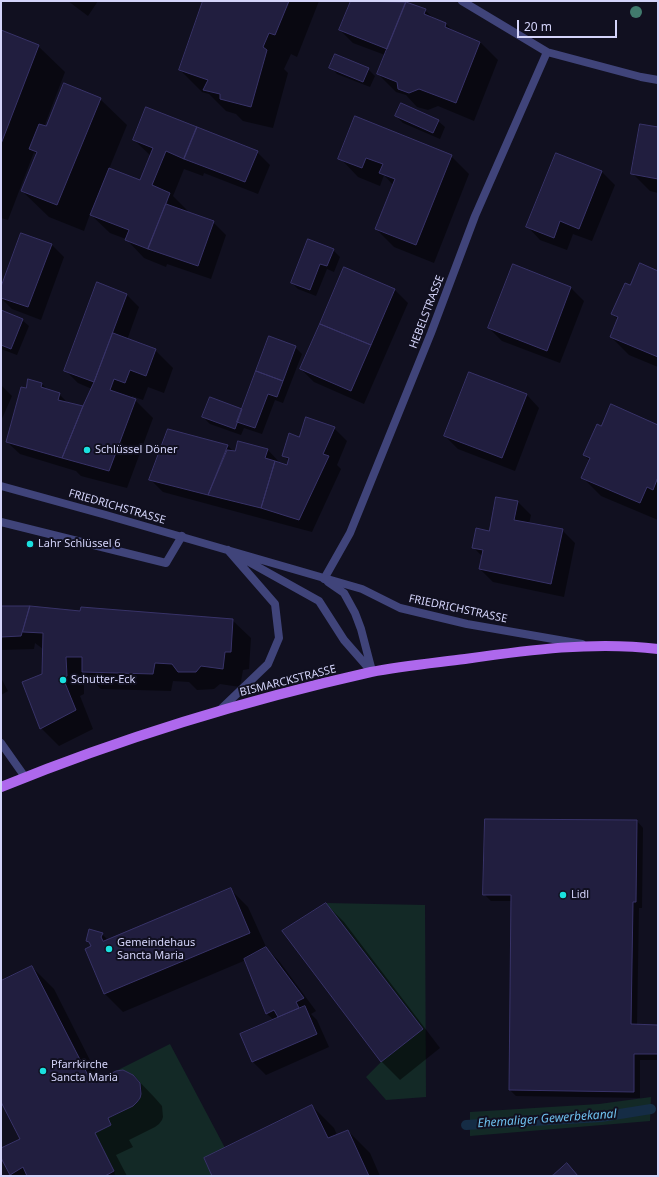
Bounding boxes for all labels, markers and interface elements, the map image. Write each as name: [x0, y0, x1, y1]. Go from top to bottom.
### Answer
scale bar: [519, 12, 619, 38]
text: 20 m: [524, 18, 552, 35]
street label: HEBELSTRASSE: [407, 273, 447, 351]
place label: Schlüssel Döner: [95, 443, 177, 457]
marker: Schlüssel Döner: [82, 445, 92, 455]
street label: FRIEDRICHSTRASSE: [67, 487, 167, 527]
place label: Lahr Schlüssel 6: [38, 537, 121, 551]
marker: Lahr Schlüssel 6: [25, 539, 35, 549]
street label: FRIEDRICHSTRASSE: [408, 592, 508, 626]
street label: BISMARCKSTRASSE: [238, 663, 338, 699]
place label: Schutter-Eck: [71, 673, 135, 687]
marker: Schutter-Eck: [58, 675, 68, 685]
place label: Lidl: [571, 888, 589, 902]
marker: Lidl: [558, 890, 568, 900]
place label: Gemeindehaus Sancta Maria: [117, 936, 195, 962]
marker: Gemeindehaus Sancta Maria: [104, 944, 114, 954]
place label: Pfarrkirche Sancta Maria: [51, 1058, 118, 1084]
marker: Pfarrkirche Sancta Maria: [38, 1066, 48, 1076]
water label: Ehemaliger Gewerbekanal: [477, 1107, 617, 1131]

